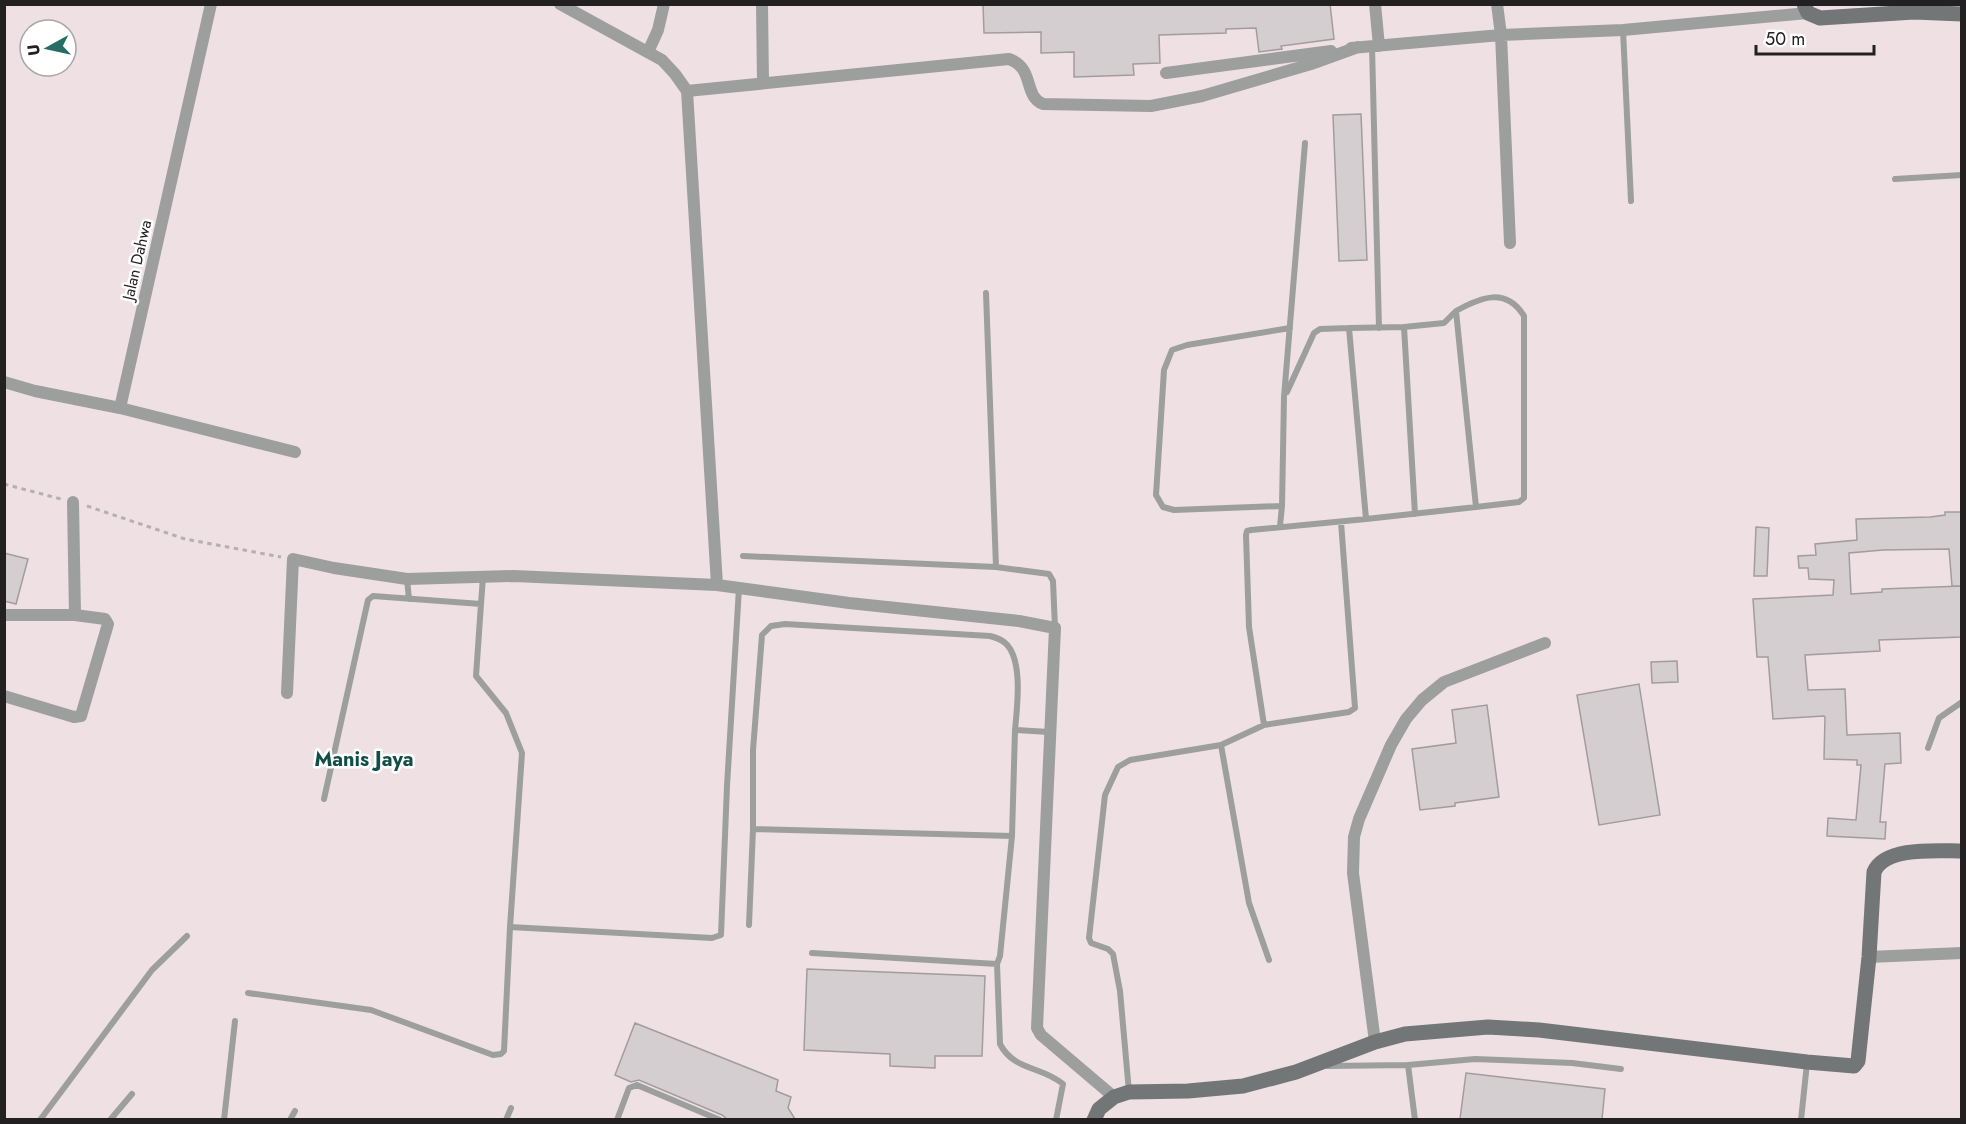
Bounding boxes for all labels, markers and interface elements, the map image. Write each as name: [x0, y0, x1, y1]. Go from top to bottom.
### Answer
north arrow: [18, 18, 78, 78]
scale bar: [1756, 18, 1874, 56]
text: 50 m: [1765, 26, 1805, 52]
text: U: [21, 43, 46, 57]
street label: Jalan Dahwa: [116, 218, 157, 304]
district label: Manis Jaya: [314, 745, 414, 774]

